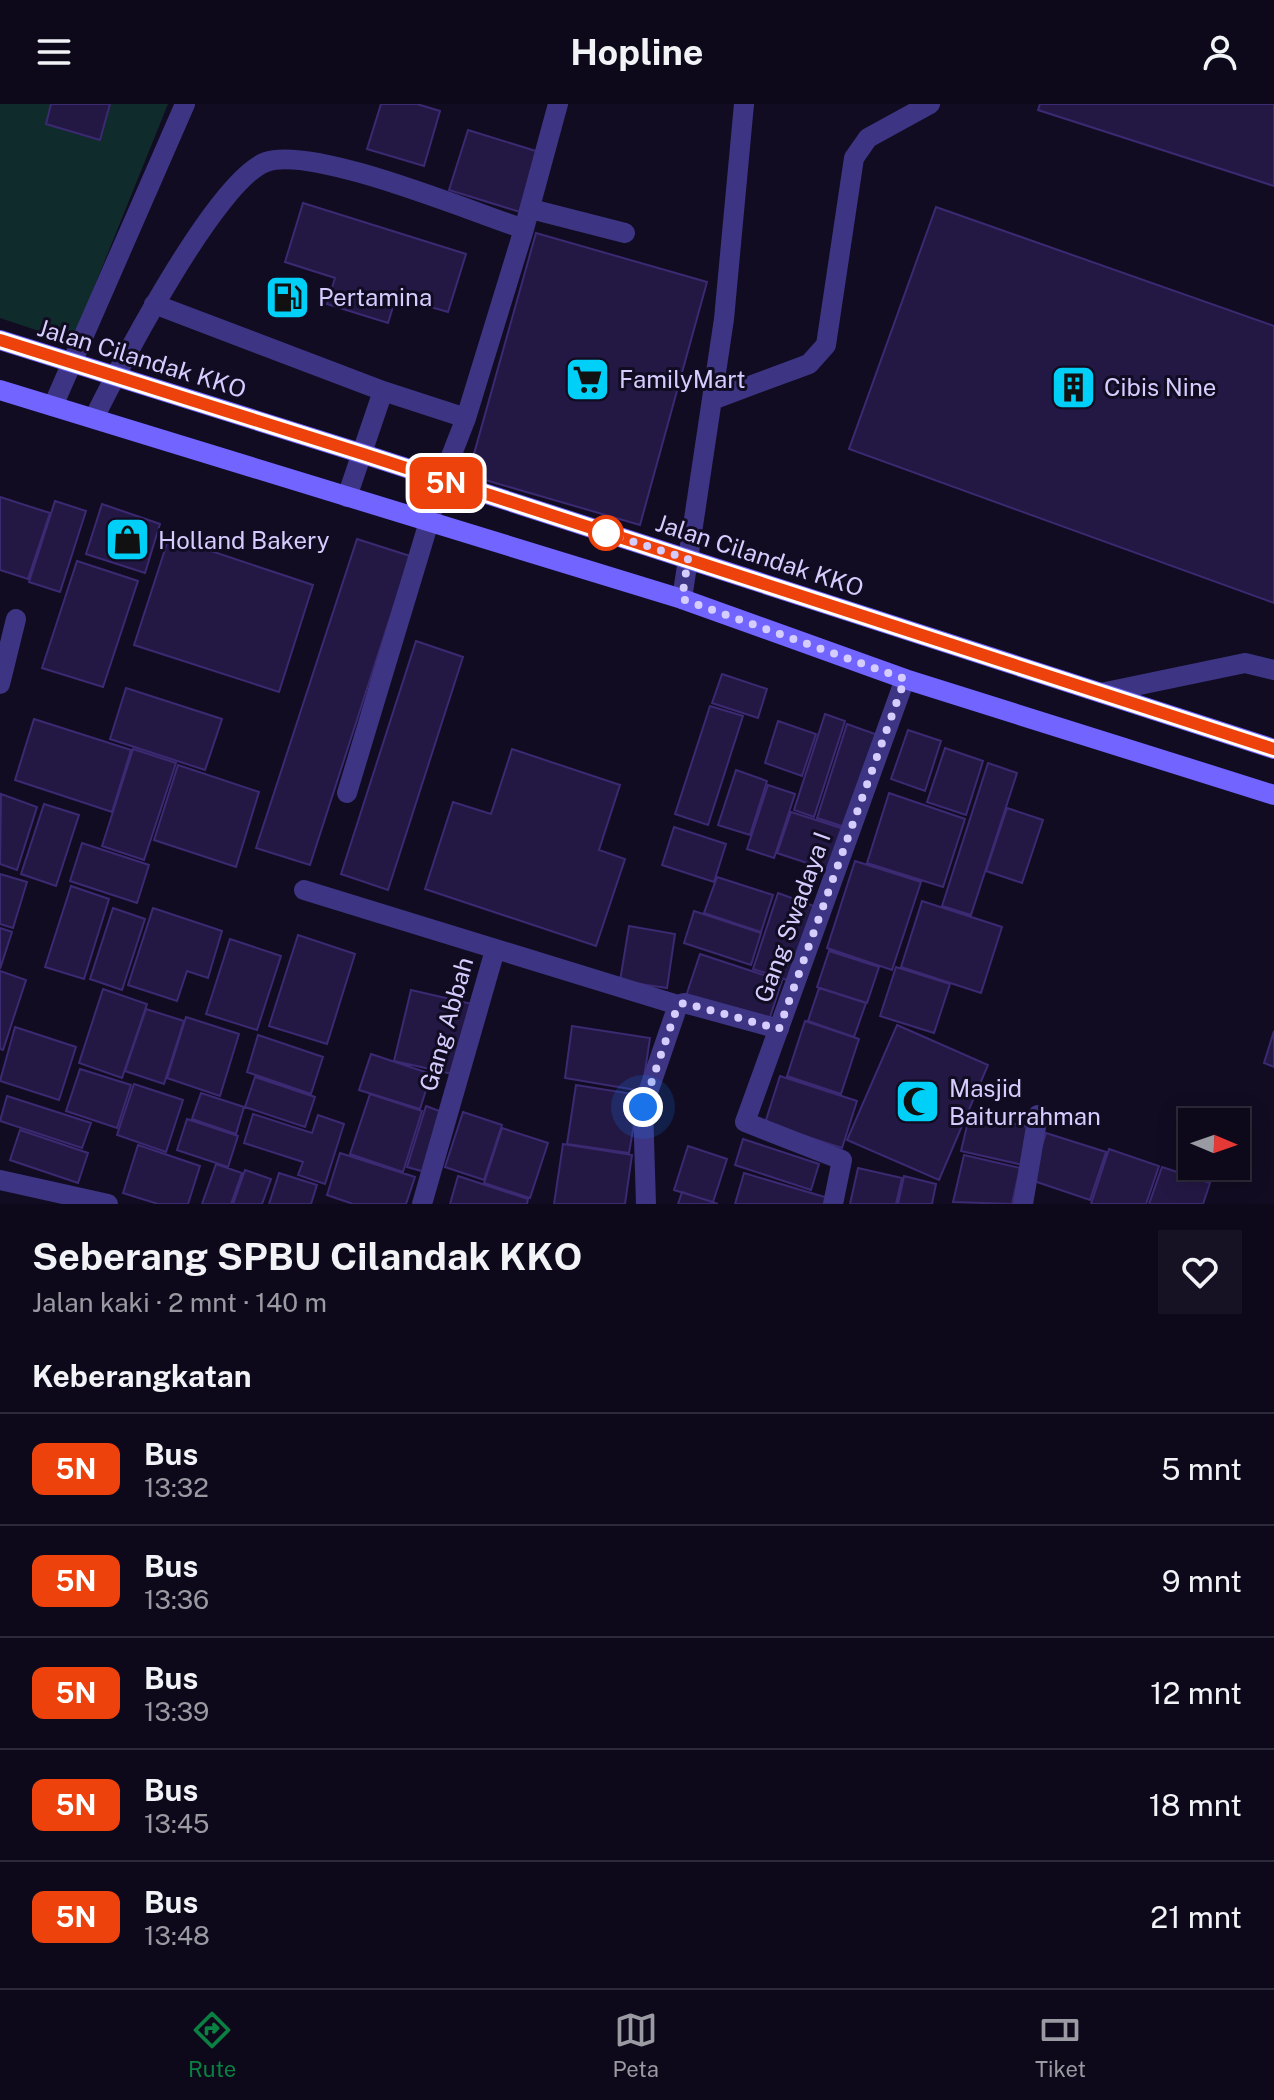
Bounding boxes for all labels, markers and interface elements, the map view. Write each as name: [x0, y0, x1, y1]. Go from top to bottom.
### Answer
icon: menu: [32, 30, 76, 74]
icon: person: [1198, 30, 1242, 74]
text: Hopline: [570, 31, 704, 73]
fuel station icon: Pertamina: [263, 273, 311, 321]
place label: Pertamina: [318, 283, 432, 311]
street label: Jalan Cilandak KKO: [34, 313, 250, 403]
supermarket icon: FamilyMart: [564, 355, 612, 403]
building icon: Cibis Nine: [1049, 363, 1097, 411]
place label: FamilyMart: [619, 365, 746, 393]
place label: Cibis Nine: [1104, 373, 1216, 401]
line badge: 5N: [410, 457, 482, 509]
text: 5N: [426, 466, 466, 499]
street label: Jalan Cilandak KKO: [653, 508, 867, 602]
shop icon: Holland Bakery: [103, 516, 151, 564]
unlabelled marker: [589, 516, 623, 550]
place label: Holland Bakery: [158, 526, 330, 554]
street label: Gang Swadaya I: [748, 828, 836, 1006]
street label: Gang Abbah: [414, 954, 478, 1094]
place label: Masjid Baiturrahman: [949, 1074, 1101, 1130]
mosque icon: Masjid Baiturrahman: [894, 1078, 942, 1126]
your location: [623, 1087, 663, 1127]
north arrow: [1178, 1108, 1250, 1180]
map controls: [1178, 1108, 1250, 1180]
button: heart: [1158, 1230, 1242, 1314]
text: Seberang SPBU Cilandak KKO: [32, 1234, 582, 1279]
text: Jalan kaki · 2 mnt · 140 m: [32, 1287, 327, 1318]
text: Keberangkatan: [32, 1358, 252, 1394]
text: Bus: [144, 1436, 198, 1472]
text: 5 mnt: [1161, 1451, 1242, 1487]
text: 5N: [56, 1452, 96, 1485]
text: 13:32: [144, 1472, 209, 1503]
text: Bus: [144, 1548, 198, 1584]
text: 9 mnt: [1162, 1563, 1242, 1599]
text: 5N: [56, 1564, 96, 1597]
text: 13:36: [144, 1584, 209, 1615]
text: Bus: [144, 1660, 198, 1696]
text: 12 mnt: [1150, 1675, 1242, 1711]
text: 5N: [56, 1676, 96, 1709]
text: 13:39: [144, 1696, 209, 1727]
text: Bus: [144, 1772, 198, 1808]
text: 18 mnt: [1149, 1787, 1242, 1823]
text: 5N: [56, 1788, 96, 1821]
text: 13:45: [144, 1808, 209, 1839]
text: Bus: [144, 1884, 198, 1920]
text: 21 mnt: [1150, 1899, 1242, 1935]
text: 5N: [56, 1900, 96, 1933]
text: 13:48: [144, 1920, 210, 1951]
tab: Rute: [188, 2008, 236, 2082]
tab: Peta: [612, 2008, 659, 2082]
tab: Tiket: [1035, 2008, 1086, 2082]

